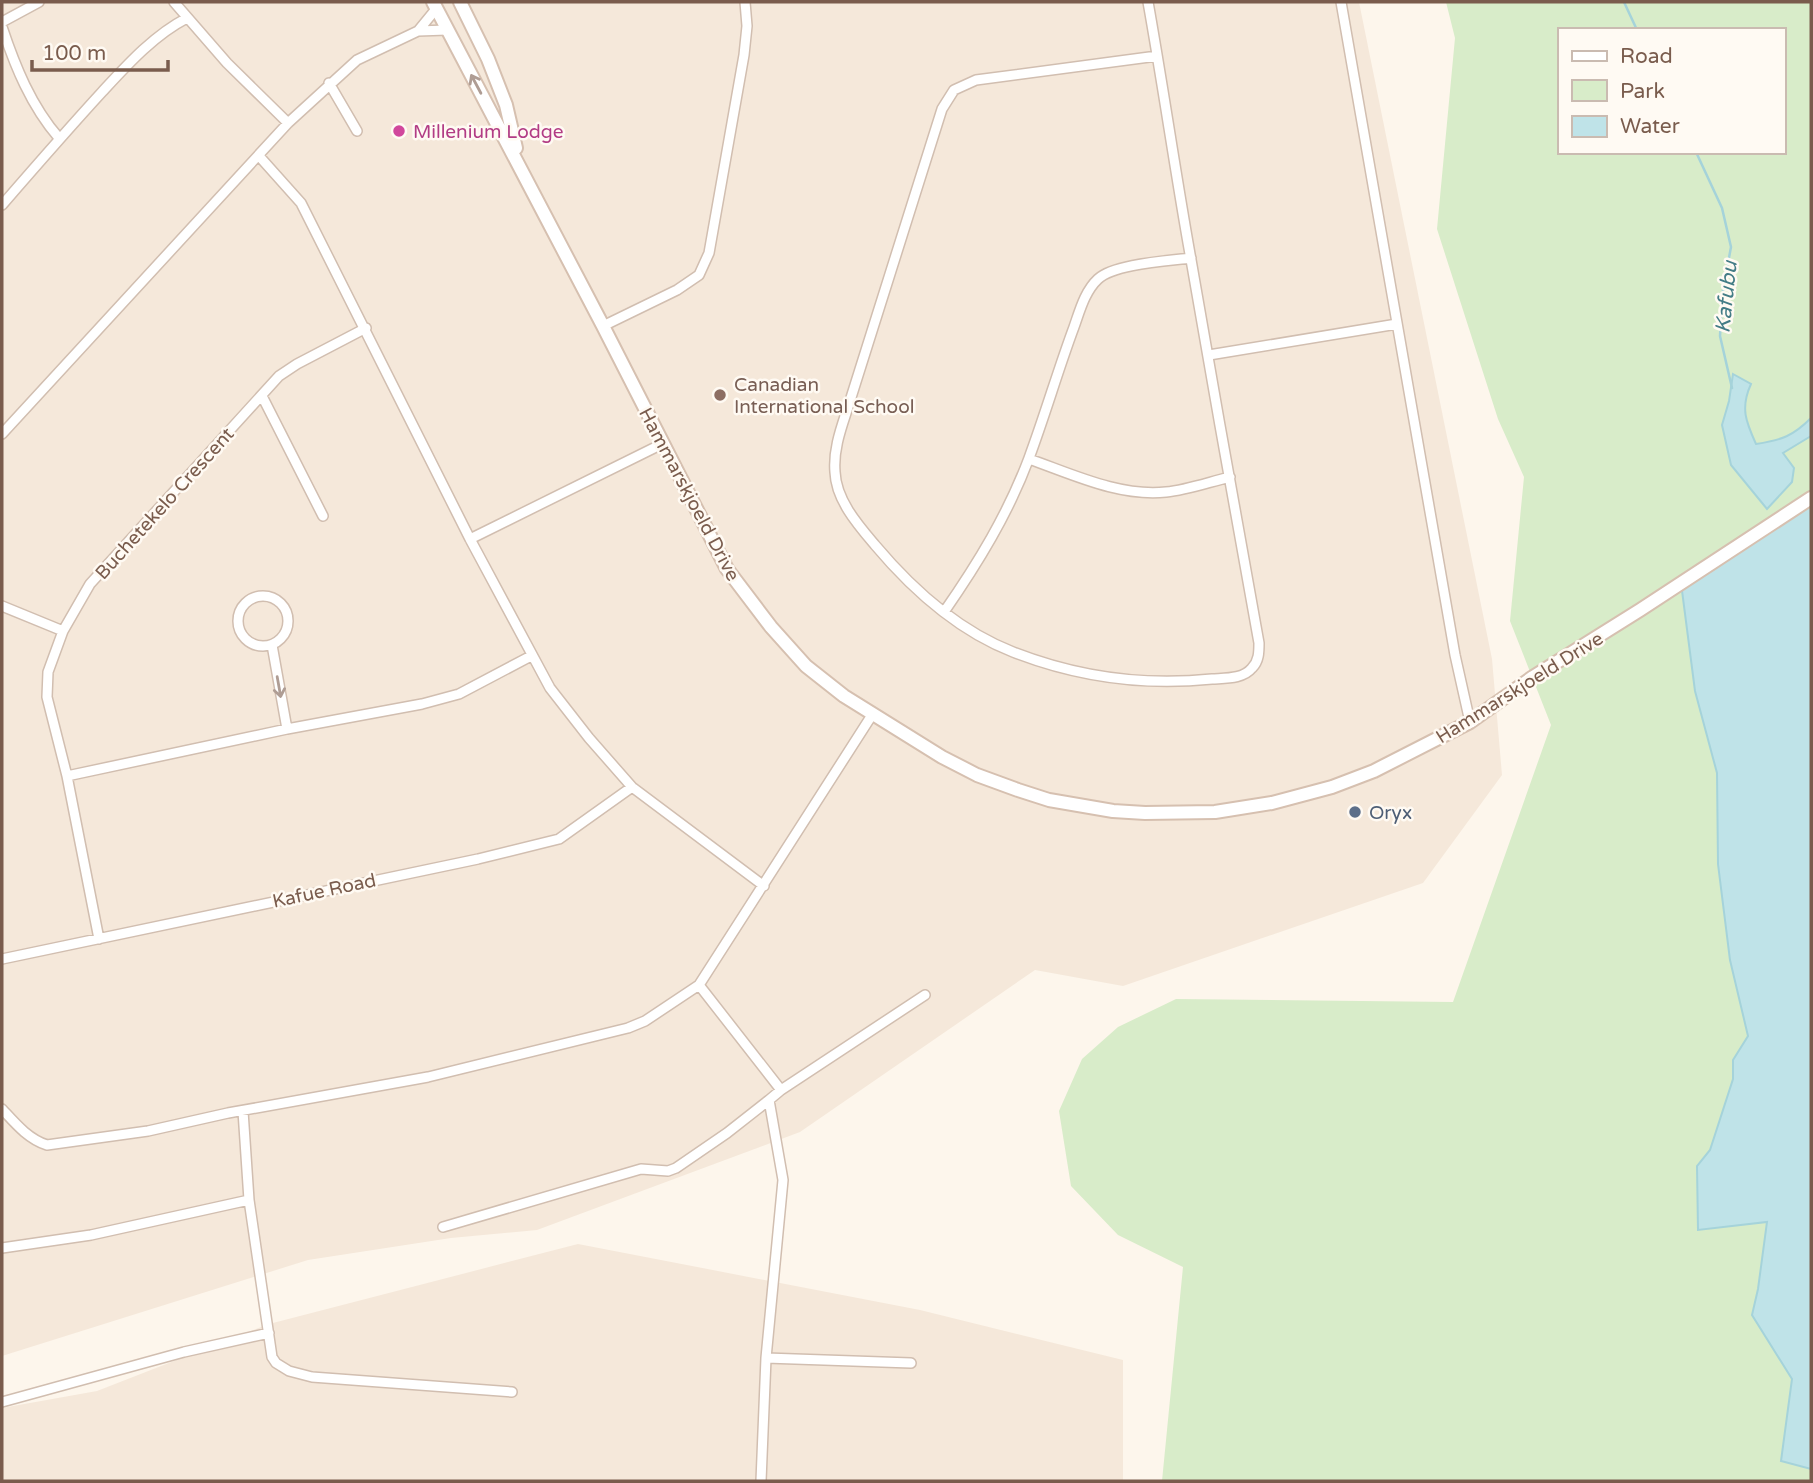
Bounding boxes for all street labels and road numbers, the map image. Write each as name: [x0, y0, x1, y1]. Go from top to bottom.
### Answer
street label: Hammarskjoeld Drive: [634, 404, 744, 585]
street label: Buchetekelo Crescent: [91, 423, 239, 584]
street label: Hammarskjoeld Drive: [1432, 627, 1607, 748]
street label: Kafue Road: [270, 869, 378, 913]

